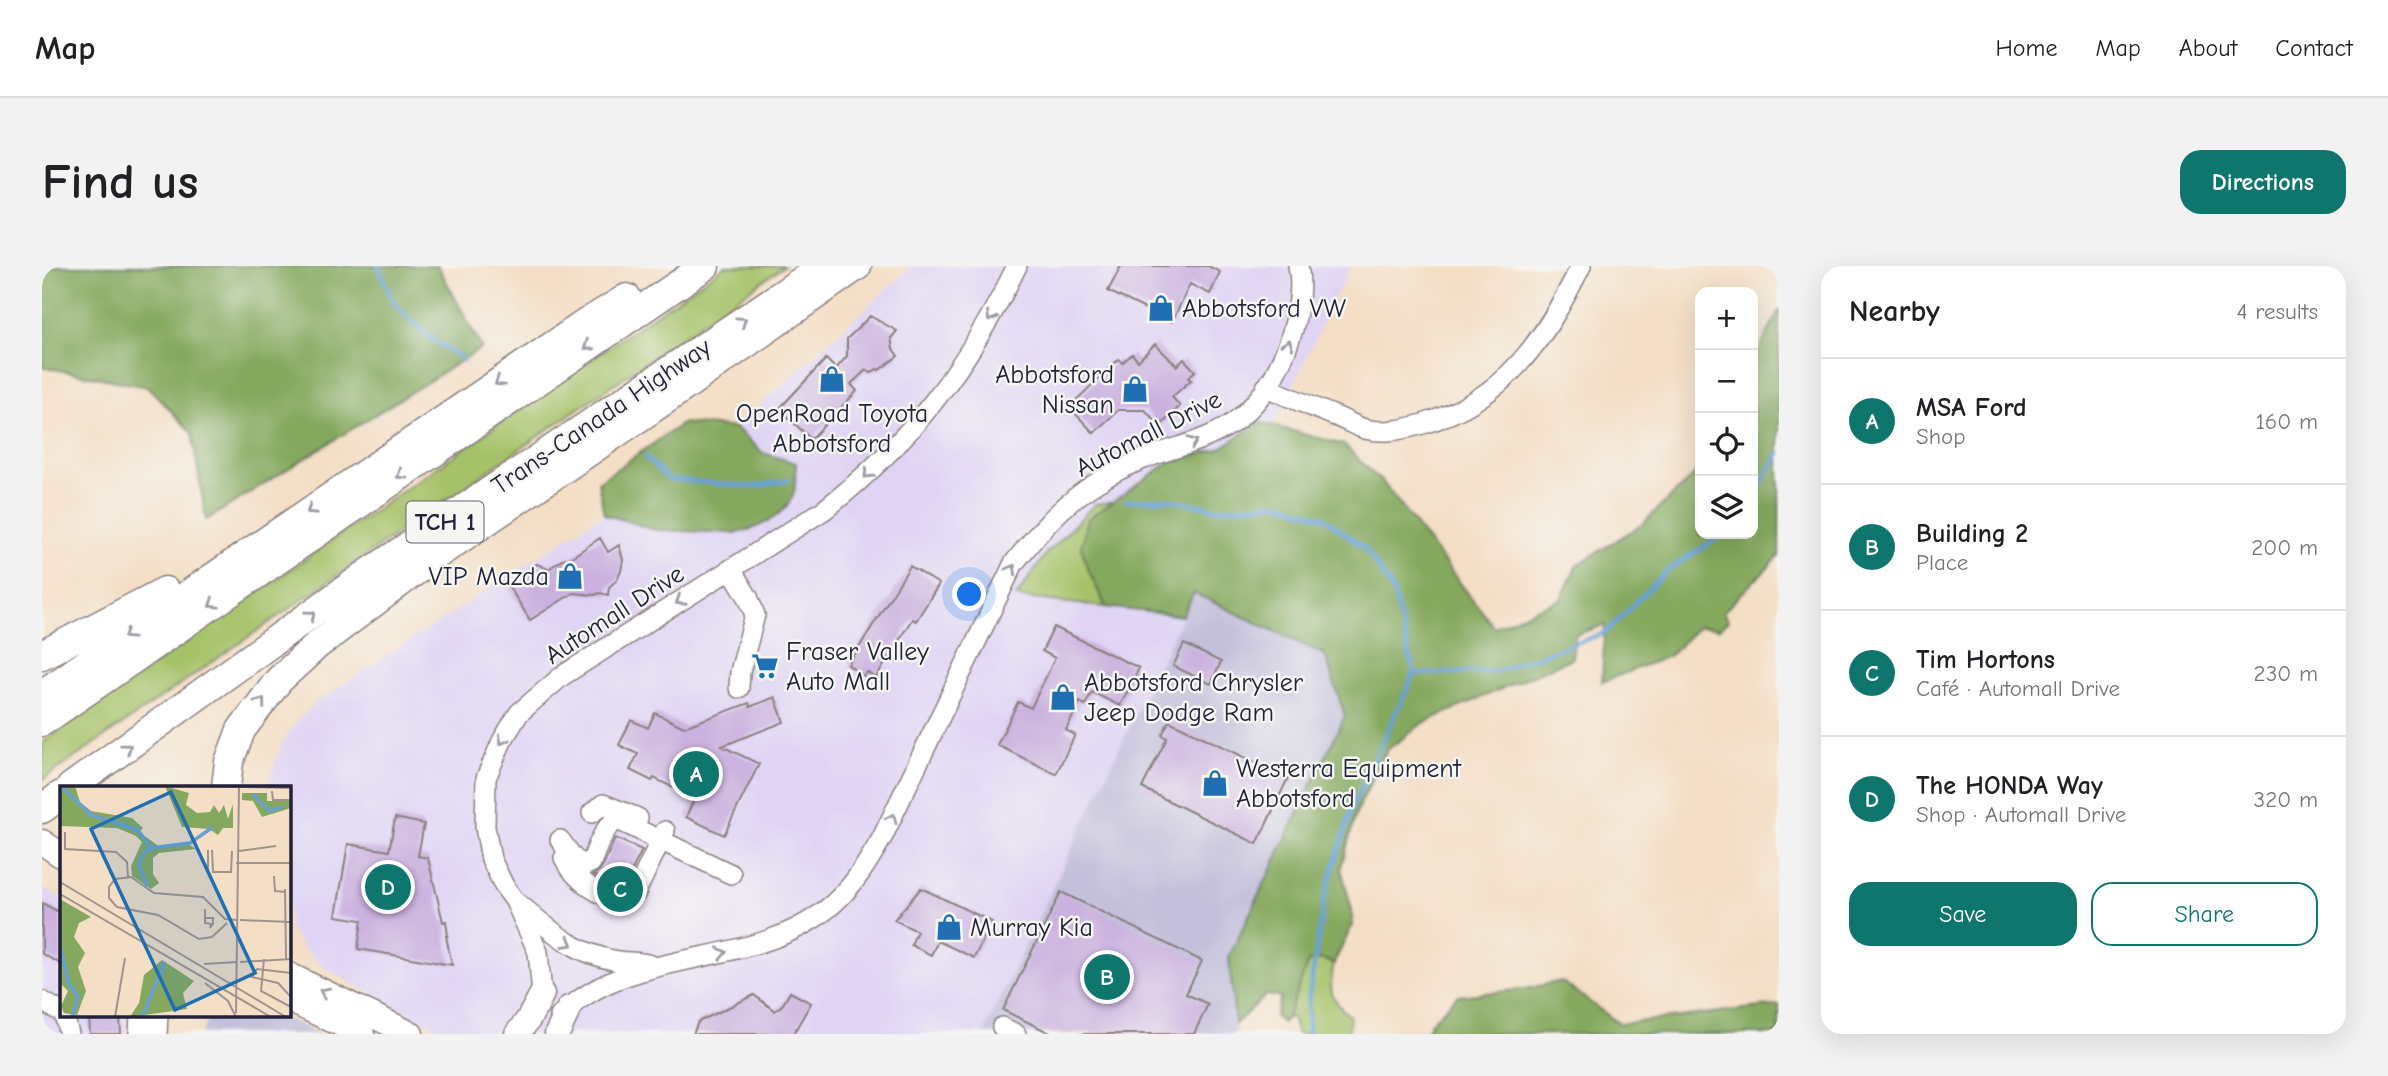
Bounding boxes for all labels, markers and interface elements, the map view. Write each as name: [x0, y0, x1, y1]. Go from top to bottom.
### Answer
text: Map: [35, 29, 96, 67]
text: Home: [1996, 34, 2057, 62]
text: Map: [2095, 34, 2141, 62]
text: About: [2179, 34, 2237, 62]
text: Contact: [2275, 34, 2353, 62]
button: Directions: [2180, 150, 2346, 214]
text: Find us: [42, 154, 198, 210]
map controls: [1695, 287, 1758, 539]
button: +: [1695, 287, 1758, 350]
shop icon: Abbotsford VW: [1146, 293, 1176, 323]
place label: Abbotsford VW: [1182, 294, 1346, 324]
text: Nearby: [1849, 294, 1940, 329]
text: 4 results: [2236, 298, 2318, 325]
one-way arrow: [986, 310, 999, 323]
one-way arrow: [735, 316, 748, 329]
street label: Trans-Canada Highway: [486, 332, 717, 501]
one-way arrow: [583, 338, 596, 351]
one-way arrow: [1280, 338, 1294, 350]
button: −: [1695, 350, 1758, 413]
place label: Abbotsford Nissan: [995, 360, 1114, 420]
shop icon: OpenRoad Toyota Abbotsford: [817, 364, 847, 394]
one-way arrow: [494, 374, 507, 386]
shop icon: Abbotsford Nissan: [1120, 374, 1150, 404]
street label: Automall Drive: [1070, 384, 1226, 484]
text: MSA Ford: [1916, 393, 2027, 423]
place label: OpenRoad Toyota Abbotsford: [736, 399, 928, 459]
text: A: [1866, 408, 1878, 435]
text: 160 m: [2256, 408, 2318, 435]
button: locate: [1695, 413, 1758, 476]
text: Shop: [1916, 423, 1965, 450]
one-way arrow: [1187, 436, 1199, 450]
one-way arrow: [863, 465, 876, 478]
one-way arrow: [396, 467, 409, 479]
button: layers: [1695, 476, 1758, 539]
road number: TCH 1: [406, 501, 484, 542]
one-way arrow: [306, 502, 319, 514]
text: Building 2: [1916, 519, 2028, 549]
text: B: [1865, 534, 1879, 561]
text: 200 m: [2251, 534, 2318, 561]
text: Place: [1916, 549, 1968, 576]
street label: Automall Drive: [539, 559, 690, 671]
shop icon: VIP Mazda: [555, 561, 585, 591]
place label: VIP Mazda: [429, 562, 549, 592]
one-way arrow: [1004, 564, 1017, 577]
your location: [952, 577, 986, 611]
one-way arrow: [675, 593, 688, 606]
one-way arrow: [208, 596, 221, 609]
one-way arrow: [303, 610, 316, 623]
one-way arrow: [123, 627, 136, 639]
place label: Fraser Valley Auto Mall: [786, 637, 929, 697]
text: Tim Hortons: [1916, 645, 2055, 675]
supermarket icon: Fraser Valley Auto Mall: [750, 651, 780, 681]
text: C: [1865, 660, 1879, 687]
text: 230 m: [2254, 660, 2318, 687]
place label: Abbotsford Chrysler Jeep Dodge Ram: [1084, 668, 1304, 728]
text: Café · Automall Drive: [1916, 675, 2120, 702]
shop icon: Abbotsford Chrysler Jeep Dodge Ram: [1048, 682, 1078, 712]
one-way arrow: [253, 697, 266, 710]
one-way arrow: [498, 733, 512, 745]
one-way arrow: [119, 743, 132, 756]
pin: A: [673, 748, 719, 800]
place label: Westerra Equipment Abbotsford: [1236, 754, 1463, 814]
shop icon: Westerra Equipment Abbotsford: [1200, 768, 1230, 798]
text: The HONDA Way: [1916, 771, 2103, 801]
inset map: [60, 786, 290, 1016]
text: D: [1865, 786, 1879, 813]
text: 320 m: [2254, 786, 2318, 813]
text: Shop · Automall Drive: [1916, 801, 2126, 828]
one-way arrow: [883, 813, 897, 825]
pin: D: [365, 861, 411, 913]
pin: C: [597, 863, 643, 915]
button: Save: [1849, 882, 2077, 946]
button: Share: [2091, 882, 2318, 946]
shop icon: Murray Kia: [934, 912, 964, 942]
place label: Murray Kia: [970, 913, 1093, 943]
one-way arrow: [561, 935, 574, 948]
one-way arrow: [716, 946, 728, 961]
pin: B: [1084, 951, 1130, 1003]
one-way arrow: [319, 986, 331, 1000]

